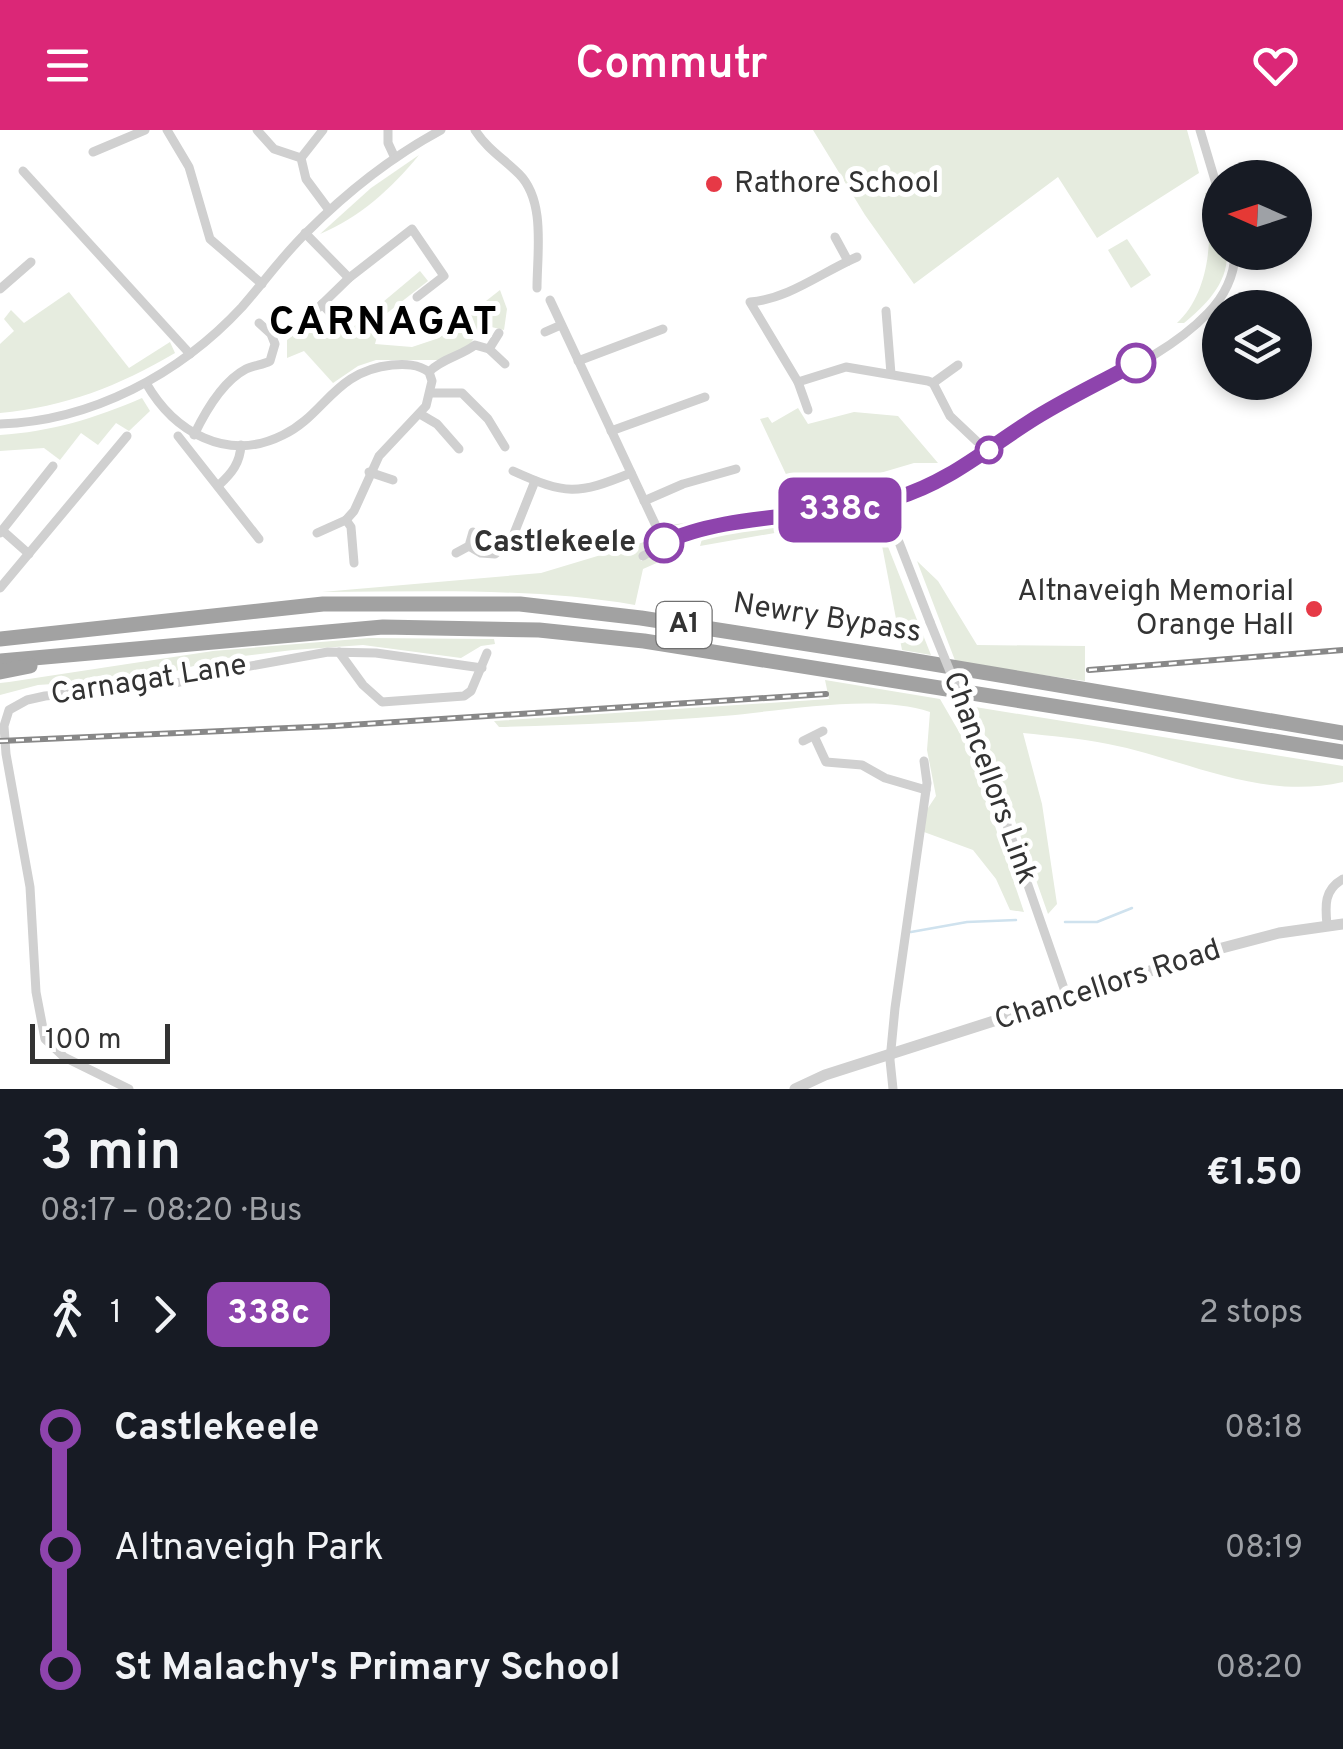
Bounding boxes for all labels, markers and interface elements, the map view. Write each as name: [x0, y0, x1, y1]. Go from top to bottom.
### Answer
text: Commutr: [575, 37, 768, 94]
icon: menu: [40, 38, 95, 93]
icon: heart: [1248, 38, 1303, 93]
north arrow: [1202, 160, 1312, 270]
map controls: [1202, 160, 1312, 400]
place label: Rathore School: [734, 166, 939, 203]
marker: Rathore School: [703, 173, 725, 195]
button: layers: [1202, 290, 1312, 400]
district label: CARNAGAT: [269, 299, 499, 349]
unlabelled marker: [1117, 344, 1155, 382]
unlabelled marker: [976, 437, 1002, 463]
line badge: 338c: [770, 478, 910, 542]
text: 338c: [798, 488, 882, 532]
marker: Castlekeele: [645, 524, 683, 562]
place label: Castlekeele: [474, 525, 636, 562]
place label: Altnaveigh Memorial Orange Hall: [1017, 574, 1294, 645]
street label: Newry Bypass: [730, 586, 924, 652]
marker: Altnaveigh Memorial Orange Hall: [1303, 598, 1325, 620]
road number: A1: [656, 602, 712, 648]
street label: Carnagat Lane: [49, 647, 249, 715]
street label: Chancellors Link: [933, 667, 1045, 889]
street label: Chancellors Road: [990, 932, 1226, 1040]
scale bar: [30, 1019, 170, 1064]
text: 100 m: [45, 1023, 121, 1059]
text: 3 min: [40, 1119, 181, 1189]
text: €1.50: [1206, 1150, 1303, 1199]
text: 08:17 – 08:20 · Bus: [40, 1192, 302, 1232]
icon: walk: [40, 1287, 95, 1342]
icon: forward: [137, 1287, 192, 1342]
text: 338c: [227, 1292, 310, 1336]
text: 1: [110, 1294, 122, 1334]
text: 2 stops: [1199, 1294, 1303, 1334]
text: Castlekeele: [114, 1405, 320, 1454]
text: 08:18: [1224, 1409, 1303, 1449]
text: Altnaveigh Park: [114, 1525, 384, 1574]
text: 08:19: [1225, 1529, 1303, 1569]
text: St Malachy's Primary School: [114, 1645, 620, 1694]
text: 08:20: [1216, 1649, 1303, 1689]

